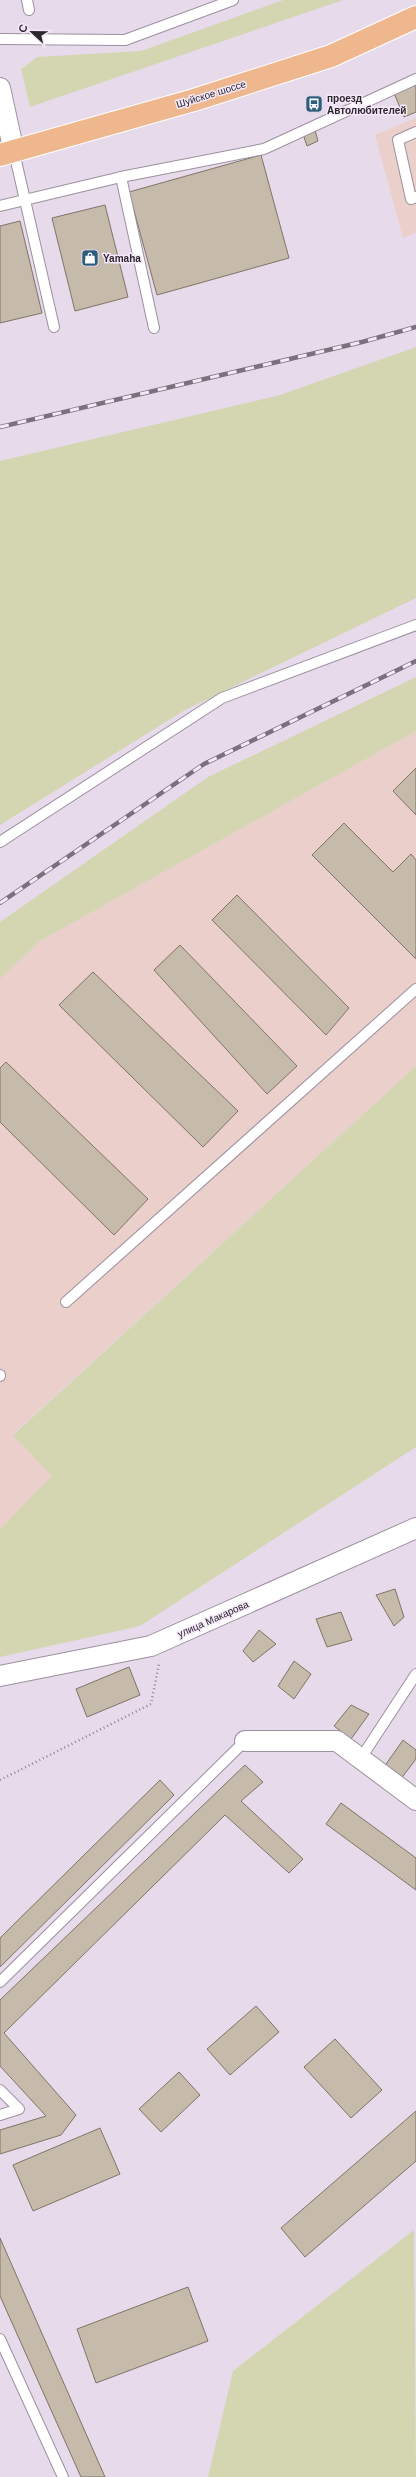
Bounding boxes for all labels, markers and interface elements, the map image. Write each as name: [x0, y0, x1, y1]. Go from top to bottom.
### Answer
north arrow: [12, 12, 52, 52]
text: С: [16, 22, 30, 34]
street label: Шуйское шоссе: [175, 78, 248, 110]
place label: проезд Автолюбителей: [327, 93, 406, 116]
bus stop icon: проезд Автолюбителей: [304, 94, 324, 114]
shop icon: Yamaha: [80, 248, 100, 268]
place label: Yamaha: [103, 253, 141, 264]
street label: улица Макарова: [176, 1598, 250, 1640]

